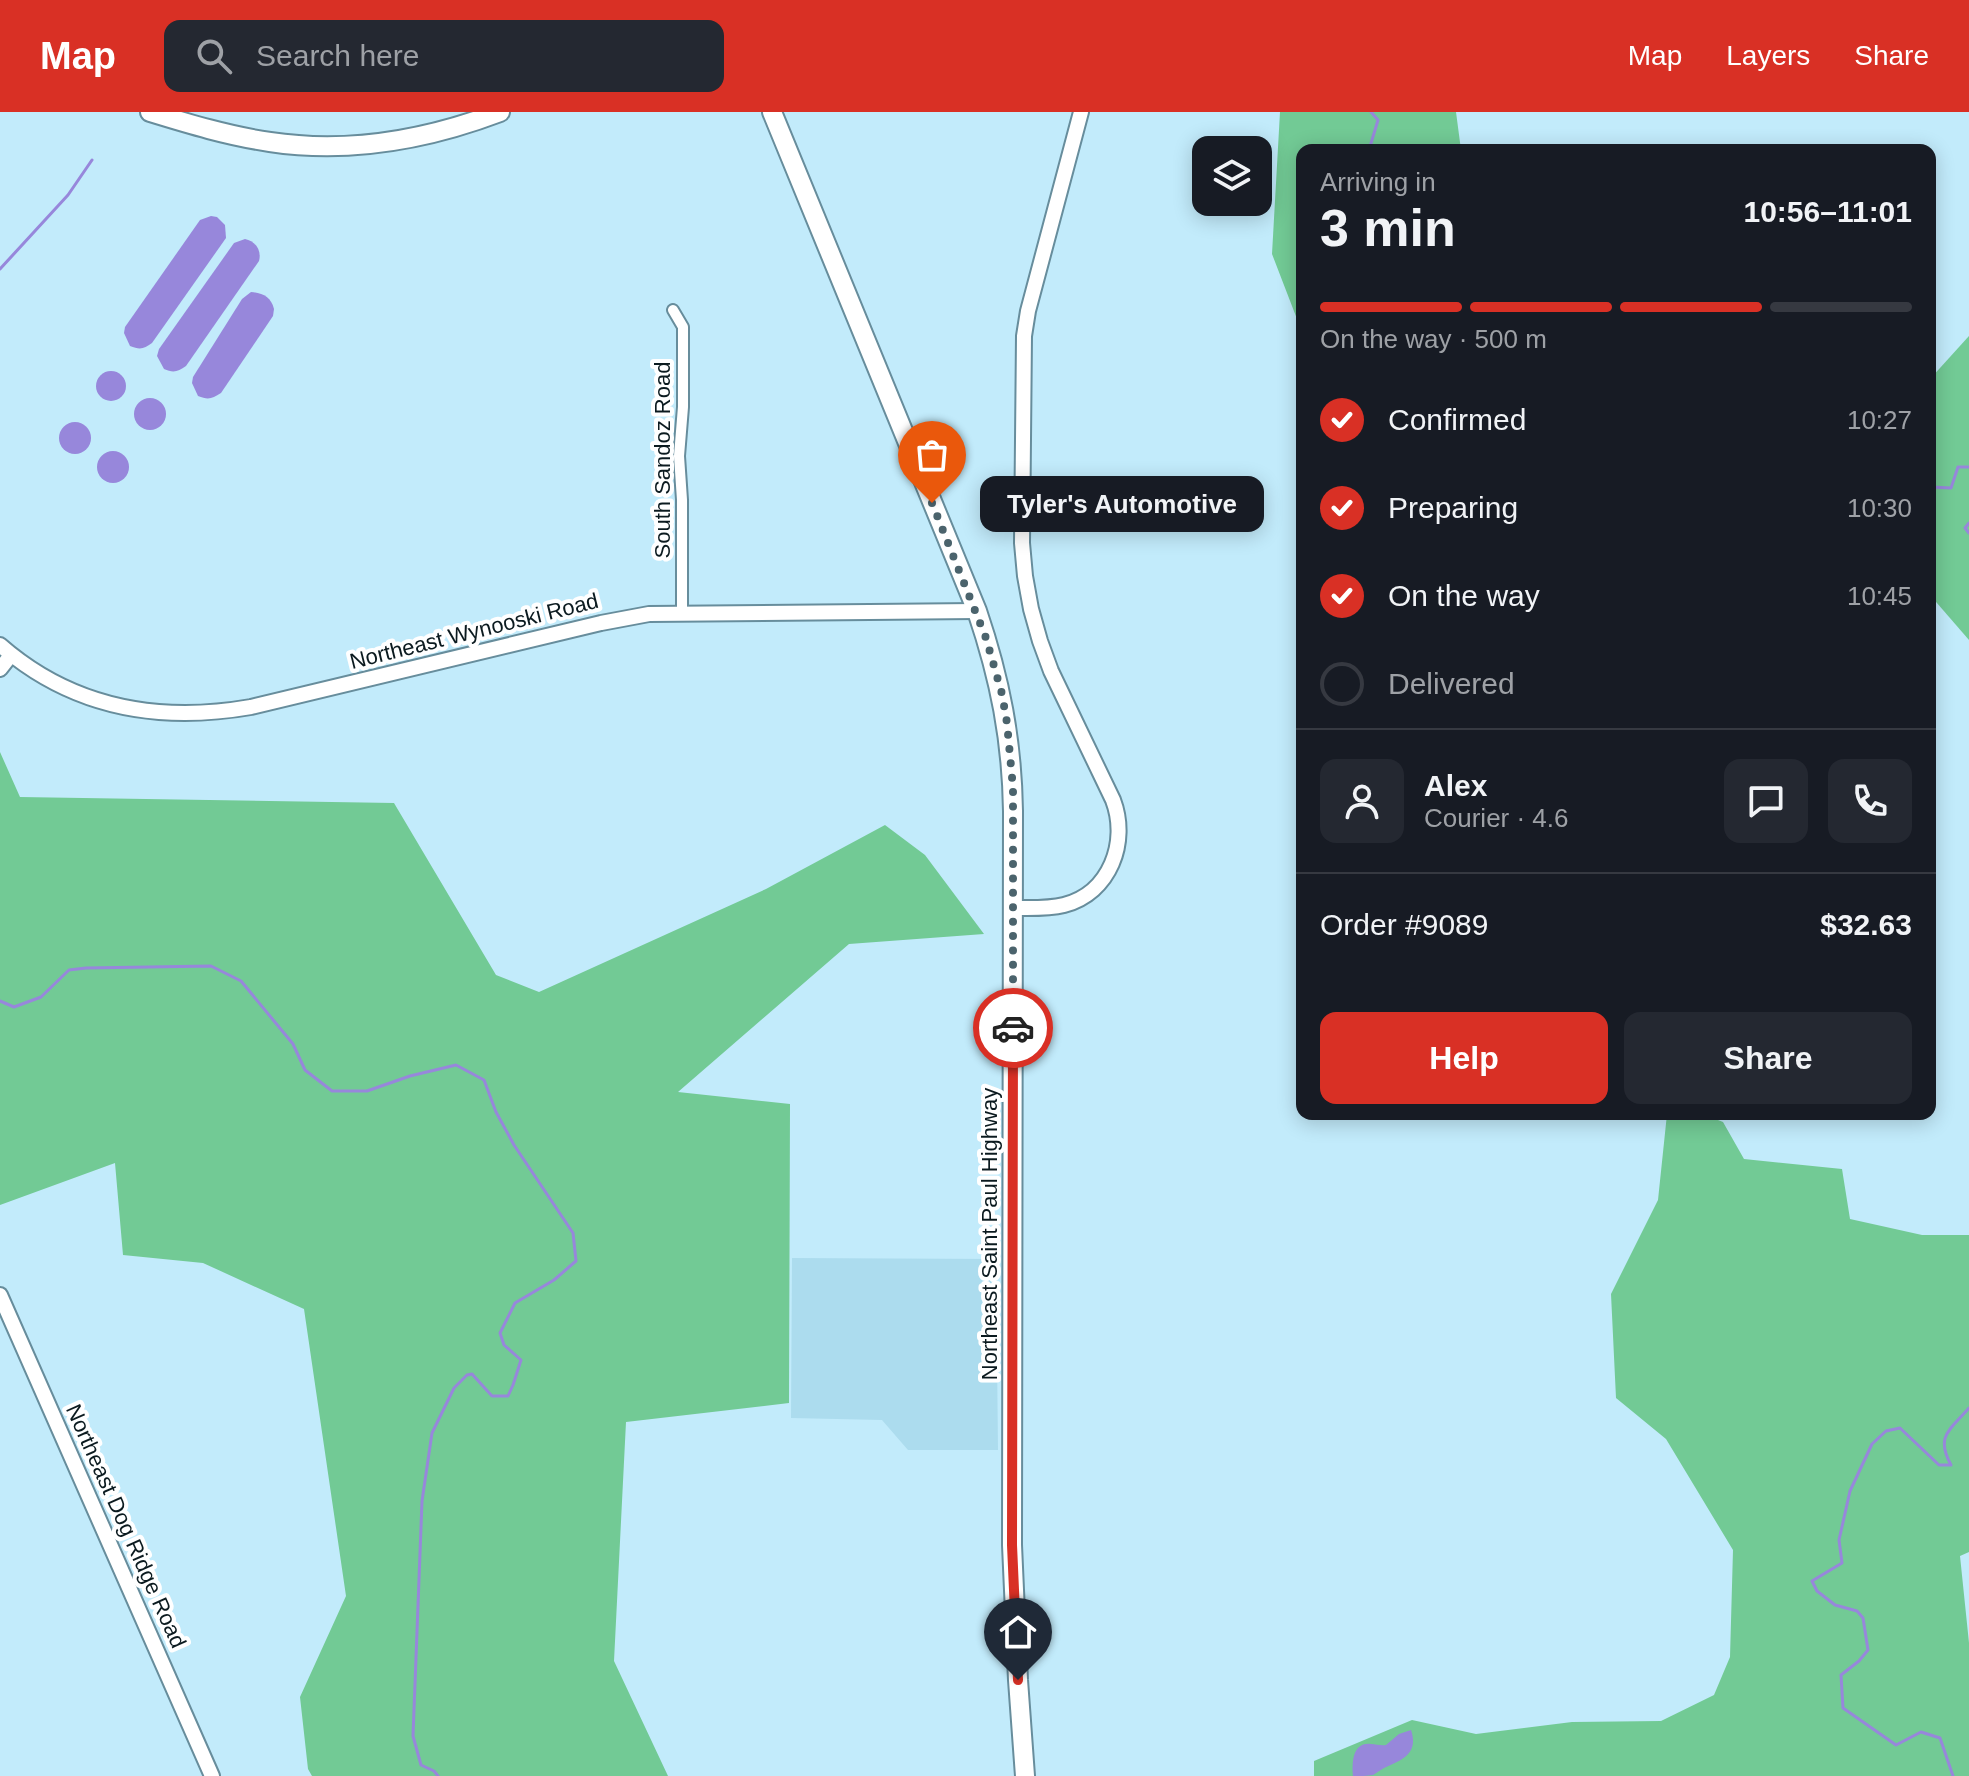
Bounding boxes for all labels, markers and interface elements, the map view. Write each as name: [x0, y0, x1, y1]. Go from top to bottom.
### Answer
search box: [164, 20, 724, 92]
icon: search: [192, 34, 236, 78]
text: Map: [40, 35, 116, 77]
text: Search here: [256, 39, 419, 72]
text: Map: [1628, 40, 1682, 71]
text: Layers: [1726, 40, 1810, 71]
text: Share: [1854, 40, 1929, 71]
map controls: [1192, 136, 1272, 216]
button: layers: [1192, 136, 1272, 216]
text: Arriving in: [1320, 167, 1436, 197]
text: 10:56–11:01: [1744, 195, 1912, 228]
text: 3 min: [1320, 199, 1456, 257]
text: On the way · 500 m: [1320, 324, 1547, 354]
street label: South Sandoz Road: [650, 362, 675, 558]
icon: check: [1320, 398, 1364, 442]
text: Confirmed: [1388, 403, 1526, 436]
text: 10:27: [1847, 405, 1912, 435]
pin: [898, 421, 966, 503]
icon: bag: [910, 433, 954, 477]
callout: Tyler's Automotive: [980, 475, 1264, 531]
icon: check: [1320, 486, 1364, 530]
text: Tyler's Automotive: [1007, 489, 1237, 519]
text: Preparing: [1388, 491, 1518, 524]
text: 10:30: [1847, 493, 1912, 523]
icon: check: [1320, 574, 1364, 618]
text: On the way: [1388, 579, 1540, 612]
text: 10:45: [1847, 581, 1912, 611]
street label: Northeast Wynooski Road: [347, 588, 601, 674]
text: Delivered: [1388, 667, 1515, 700]
button: person: [1320, 759, 1404, 843]
button: chat: [1724, 759, 1808, 843]
button: phone: [1828, 759, 1912, 843]
text: Alex: [1424, 769, 1487, 802]
text: Courier · 4.6: [1424, 803, 1569, 833]
text: Order #9089: [1320, 908, 1488, 941]
text: $32.63: [1820, 908, 1912, 941]
courier: [973, 988, 1053, 1068]
icon: car: [991, 1006, 1035, 1050]
button: Help: [1320, 1012, 1608, 1104]
button: Share: [1624, 1012, 1912, 1104]
street label: Northeast Saint Paul Highway: [977, 1088, 1002, 1380]
street label: Northeast Dog Ridge Road: [61, 1400, 191, 1652]
pin: [984, 1598, 1052, 1680]
icon: home: [996, 1610, 1040, 1654]

